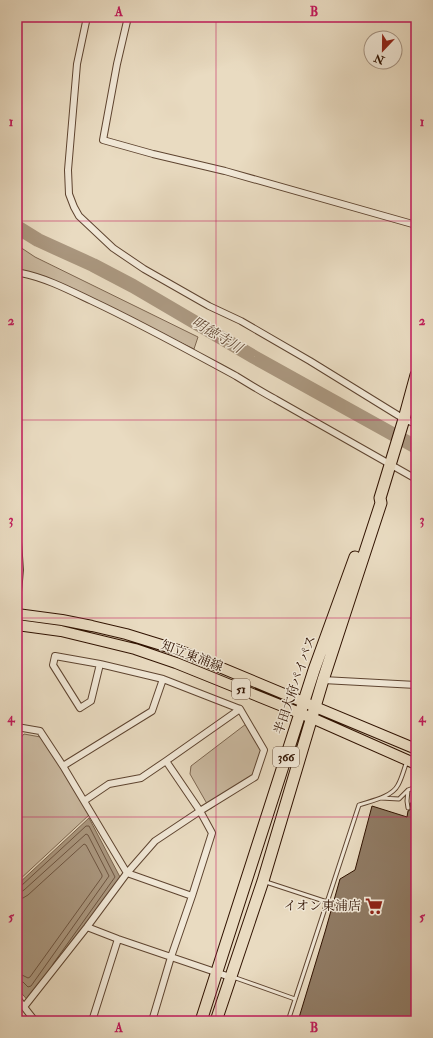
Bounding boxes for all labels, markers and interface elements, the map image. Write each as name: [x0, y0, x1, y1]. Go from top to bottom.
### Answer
text: A: [114, 4, 124, 20]
text: B: [310, 4, 318, 20]
north arrow: [363, 30, 403, 70]
text: N: [371, 51, 387, 67]
text: 1: [9, 114, 14, 130]
text: 1: [420, 114, 425, 130]
text: 2: [8, 313, 15, 329]
water label: 明徳寺川: [189, 313, 247, 358]
text: 2: [419, 313, 426, 329]
text: 3: [9, 512, 14, 528]
text: 3: [420, 512, 425, 528]
street label: 半田大府パイパス: [271, 633, 319, 737]
street label: 知立東浦線: [159, 637, 225, 675]
road number: 51: [232, 679, 250, 699]
text: 4: [6, 710, 15, 726]
text: 4: [417, 710, 426, 726]
road number: 366: [273, 747, 299, 767]
supermarket icon: イオン東浦店: [364, 896, 384, 916]
place label: イオン東浦店: [283, 898, 361, 914]
text: 5: [8, 909, 14, 925]
text: 5: [419, 909, 425, 925]
text: A: [114, 1020, 124, 1036]
text: B: [310, 1020, 318, 1036]

